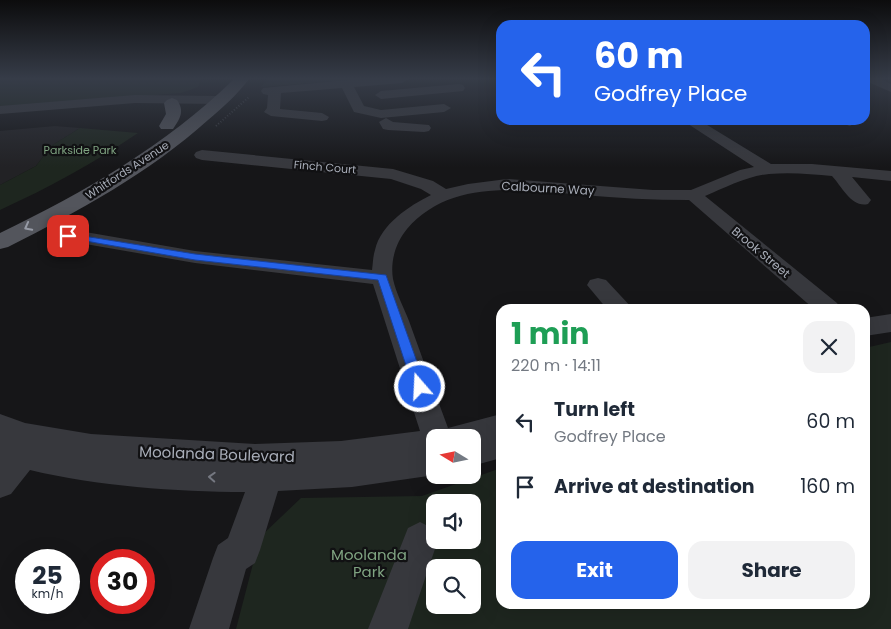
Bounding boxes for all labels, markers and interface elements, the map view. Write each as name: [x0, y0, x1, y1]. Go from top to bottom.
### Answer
text: 60 m: [594, 31, 684, 80]
icon: left: [511, 40, 576, 105]
text: Godfrey Place: [594, 78, 747, 109]
street label: Whitfords Avenue: [82, 137, 172, 203]
park label: Parkside Park: [44, 142, 117, 158]
street label: Finch Court: [293, 156, 357, 178]
street label: Calbourne Way: [501, 177, 595, 199]
pin: [47, 215, 89, 257]
one-way arrow: [25, 221, 34, 231]
icon: arrive: [54, 222, 82, 250]
street label: Brook Street: [728, 222, 794, 282]
text: 1 min: [511, 312, 589, 355]
button: close: [803, 321, 855, 373]
text: 220 m · 14:11: [511, 354, 601, 377]
position arrow: [393, 360, 445, 412]
text: Turn left: [554, 396, 635, 423]
icon: left: [511, 408, 539, 436]
text: 60 m: [806, 408, 855, 435]
text: Godfrey Place: [554, 425, 666, 448]
north arrow: [426, 429, 481, 484]
map controls: [426, 429, 481, 614]
street label: Moolanda Boulevard: [139, 441, 295, 467]
one-way arrow: [208, 472, 216, 483]
icon: arrive: [511, 473, 539, 501]
text: Arrive at destination: [554, 473, 755, 500]
text: 160 m: [800, 473, 855, 500]
button: sound: [426, 494, 481, 549]
button: Exit: [511, 541, 678, 599]
button: Share: [688, 541, 855, 599]
park label: Moolanda Park: [331, 544, 407, 582]
speed limit sign: 30: [90, 549, 155, 614]
text: 25: [32, 558, 63, 593]
button: search: [426, 559, 481, 614]
text: km/h: [32, 585, 63, 602]

